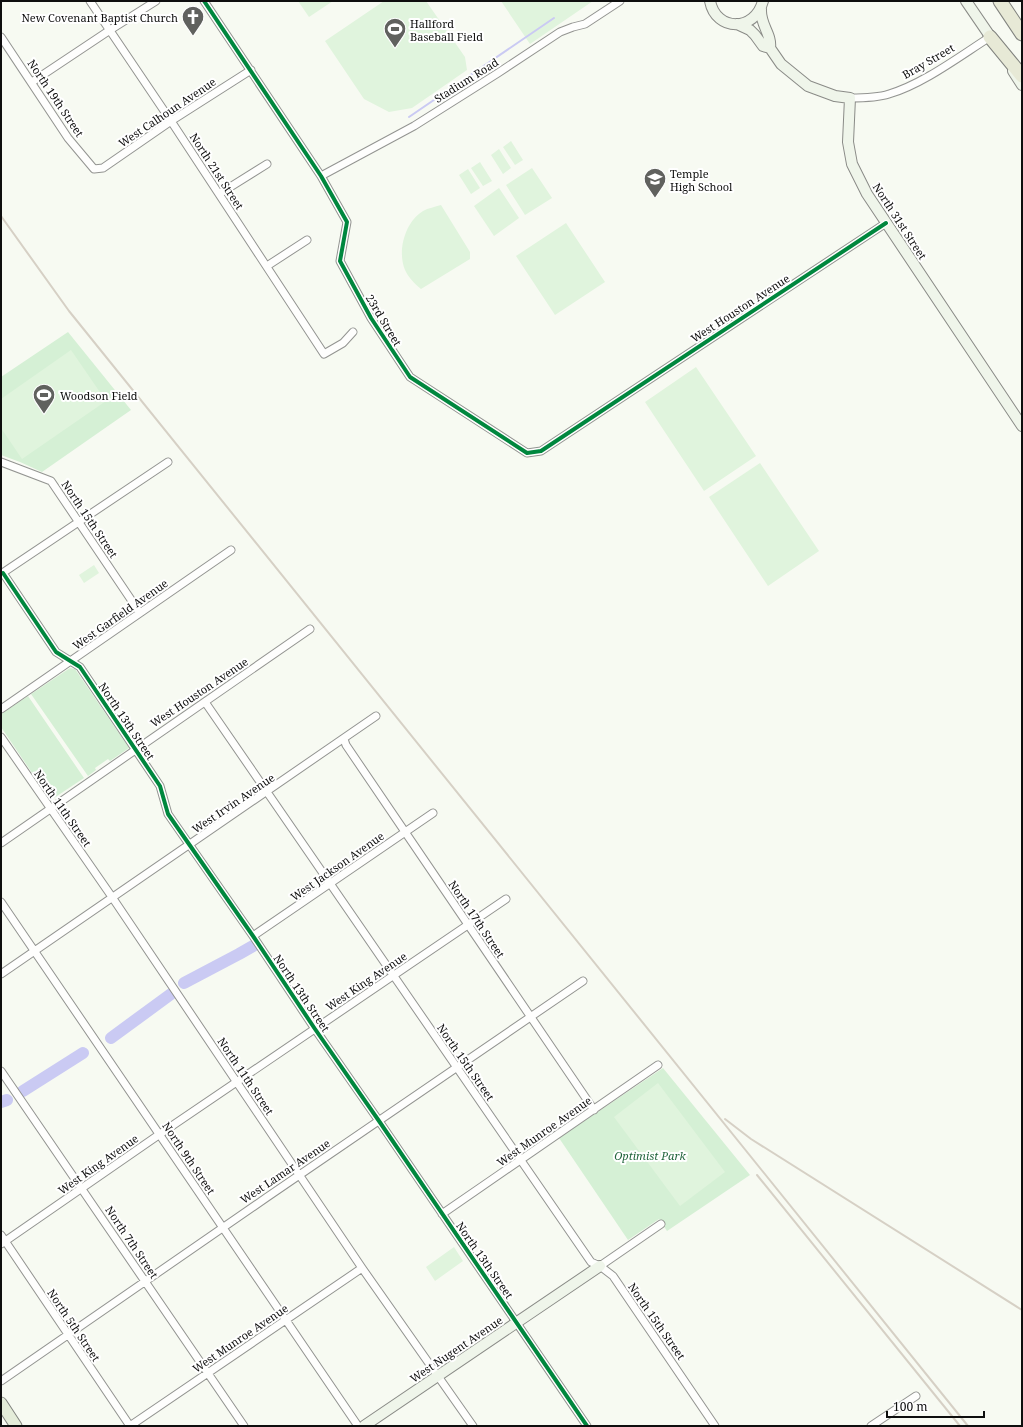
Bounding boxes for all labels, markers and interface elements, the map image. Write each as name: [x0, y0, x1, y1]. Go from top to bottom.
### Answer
church icon: New Covenant Baptist Church: [180, 4, 206, 37]
place label: New Covenant Baptist Church: [21, 10, 178, 25]
sports icon: Hallford Baseball Field: [382, 16, 408, 49]
place label: Hallford Baseball Field: [410, 16, 483, 44]
street label: Bray Street: [899, 40, 957, 82]
street label: Stadium Road: [431, 54, 501, 106]
street label: North 19th Street: [25, 56, 88, 140]
street label: West Calhoun Avenue: [115, 74, 219, 150]
street label: North 21st Street: [187, 130, 247, 212]
school or university icon: Temple High School: [642, 166, 668, 199]
place label: Temple High School: [670, 166, 733, 194]
street label: North 31st Street: [870, 180, 930, 262]
street label: West Houston Avenue: [688, 270, 792, 346]
street label: 23rd Street: [363, 291, 405, 349]
sports icon: Woodson Field: [31, 382, 57, 415]
place label: Woodson Field: [60, 388, 138, 403]
street label: North 15th Street: [59, 477, 122, 561]
street label: West Garfield Avenue: [69, 575, 171, 653]
street label: West Houston Avenue: [147, 654, 251, 730]
street label: North 13th Street: [96, 679, 159, 763]
street label: North 11th Street: [31, 767, 95, 849]
street label: West Irvin Avenue: [189, 770, 277, 836]
street label: West Jackson Avenue: [287, 828, 387, 904]
street label: North 17th Street: [446, 877, 509, 961]
street label: West King Avenue: [322, 948, 410, 1014]
street label: North 13th Street: [271, 951, 334, 1035]
street label: North 15th Street: [434, 1021, 498, 1103]
street label: North 11th Street: [215, 1034, 278, 1118]
street label: West Munroe Avenue: [494, 1093, 594, 1169]
street label: North 9th Street: [159, 1119, 219, 1197]
street label: West King Avenue: [55, 1131, 141, 1197]
street label: West Lamar Avenue: [237, 1135, 333, 1207]
park label: Optimist Park: [614, 1148, 687, 1163]
street label: North 7th Street: [102, 1203, 162, 1281]
street label: North 13th Street: [453, 1219, 517, 1301]
street label: North 15th Street: [625, 1280, 689, 1362]
street label: North 5th Street: [44, 1286, 104, 1364]
street label: West Munroe Avenue: [189, 1300, 291, 1376]
street label: West Nugent Avenue: [407, 1312, 505, 1386]
scale bar: [887, 1393, 984, 1419]
text: 100 m: [893, 1398, 928, 1415]

